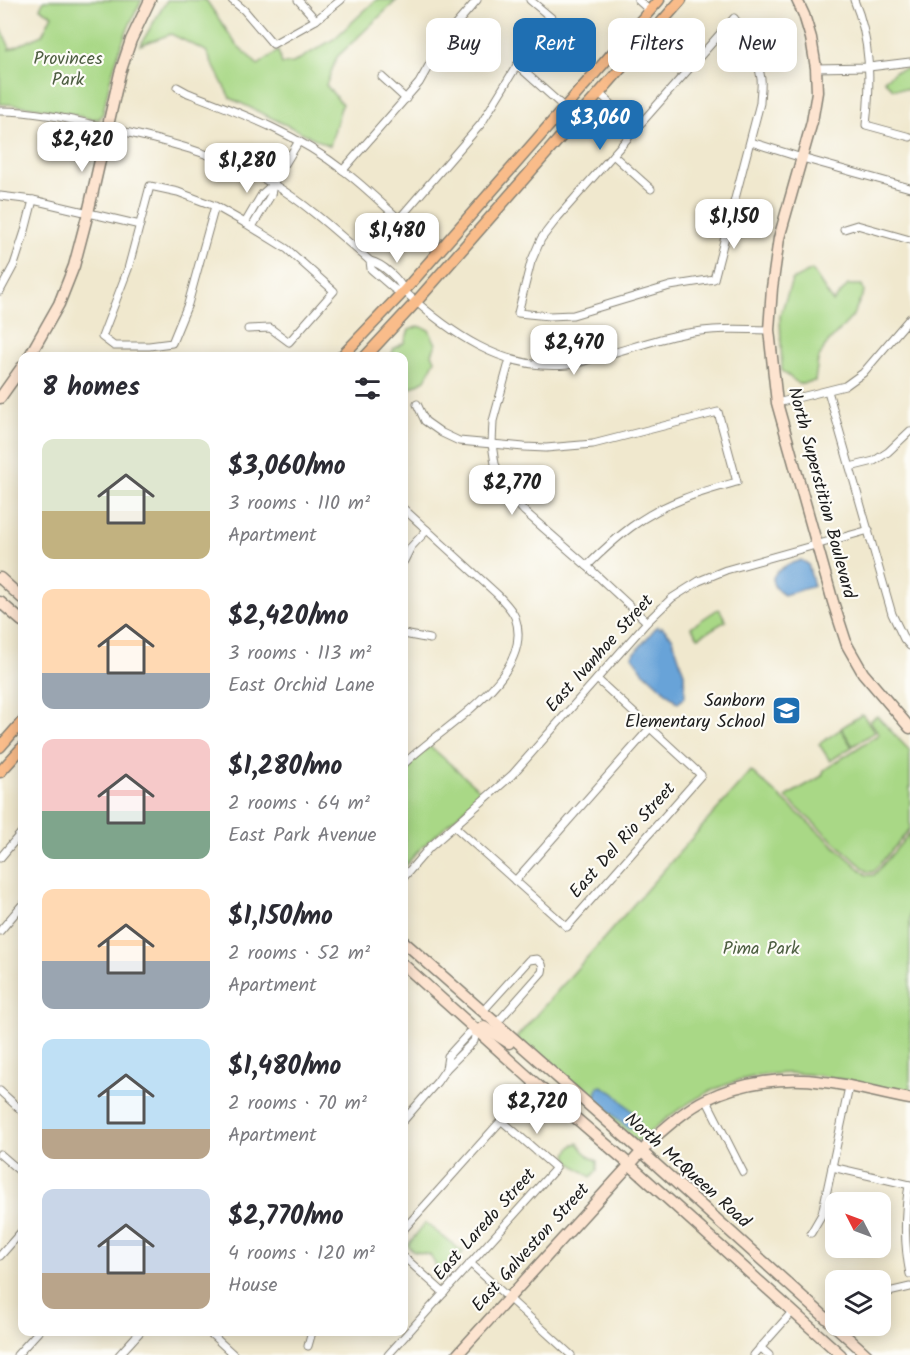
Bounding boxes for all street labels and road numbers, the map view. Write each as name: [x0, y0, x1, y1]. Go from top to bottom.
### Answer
street label: North Superstition Boulevard: [779, 384, 863, 603]
street label: East Ivanhoe Street: [539, 587, 662, 720]
street label: East Del Rio Street: [563, 776, 684, 906]
street label: North McQueen Road: [617, 1106, 758, 1237]
street label: East Laredo Street: [426, 1161, 544, 1288]
street label: East Galveston Street: [465, 1176, 598, 1319]

